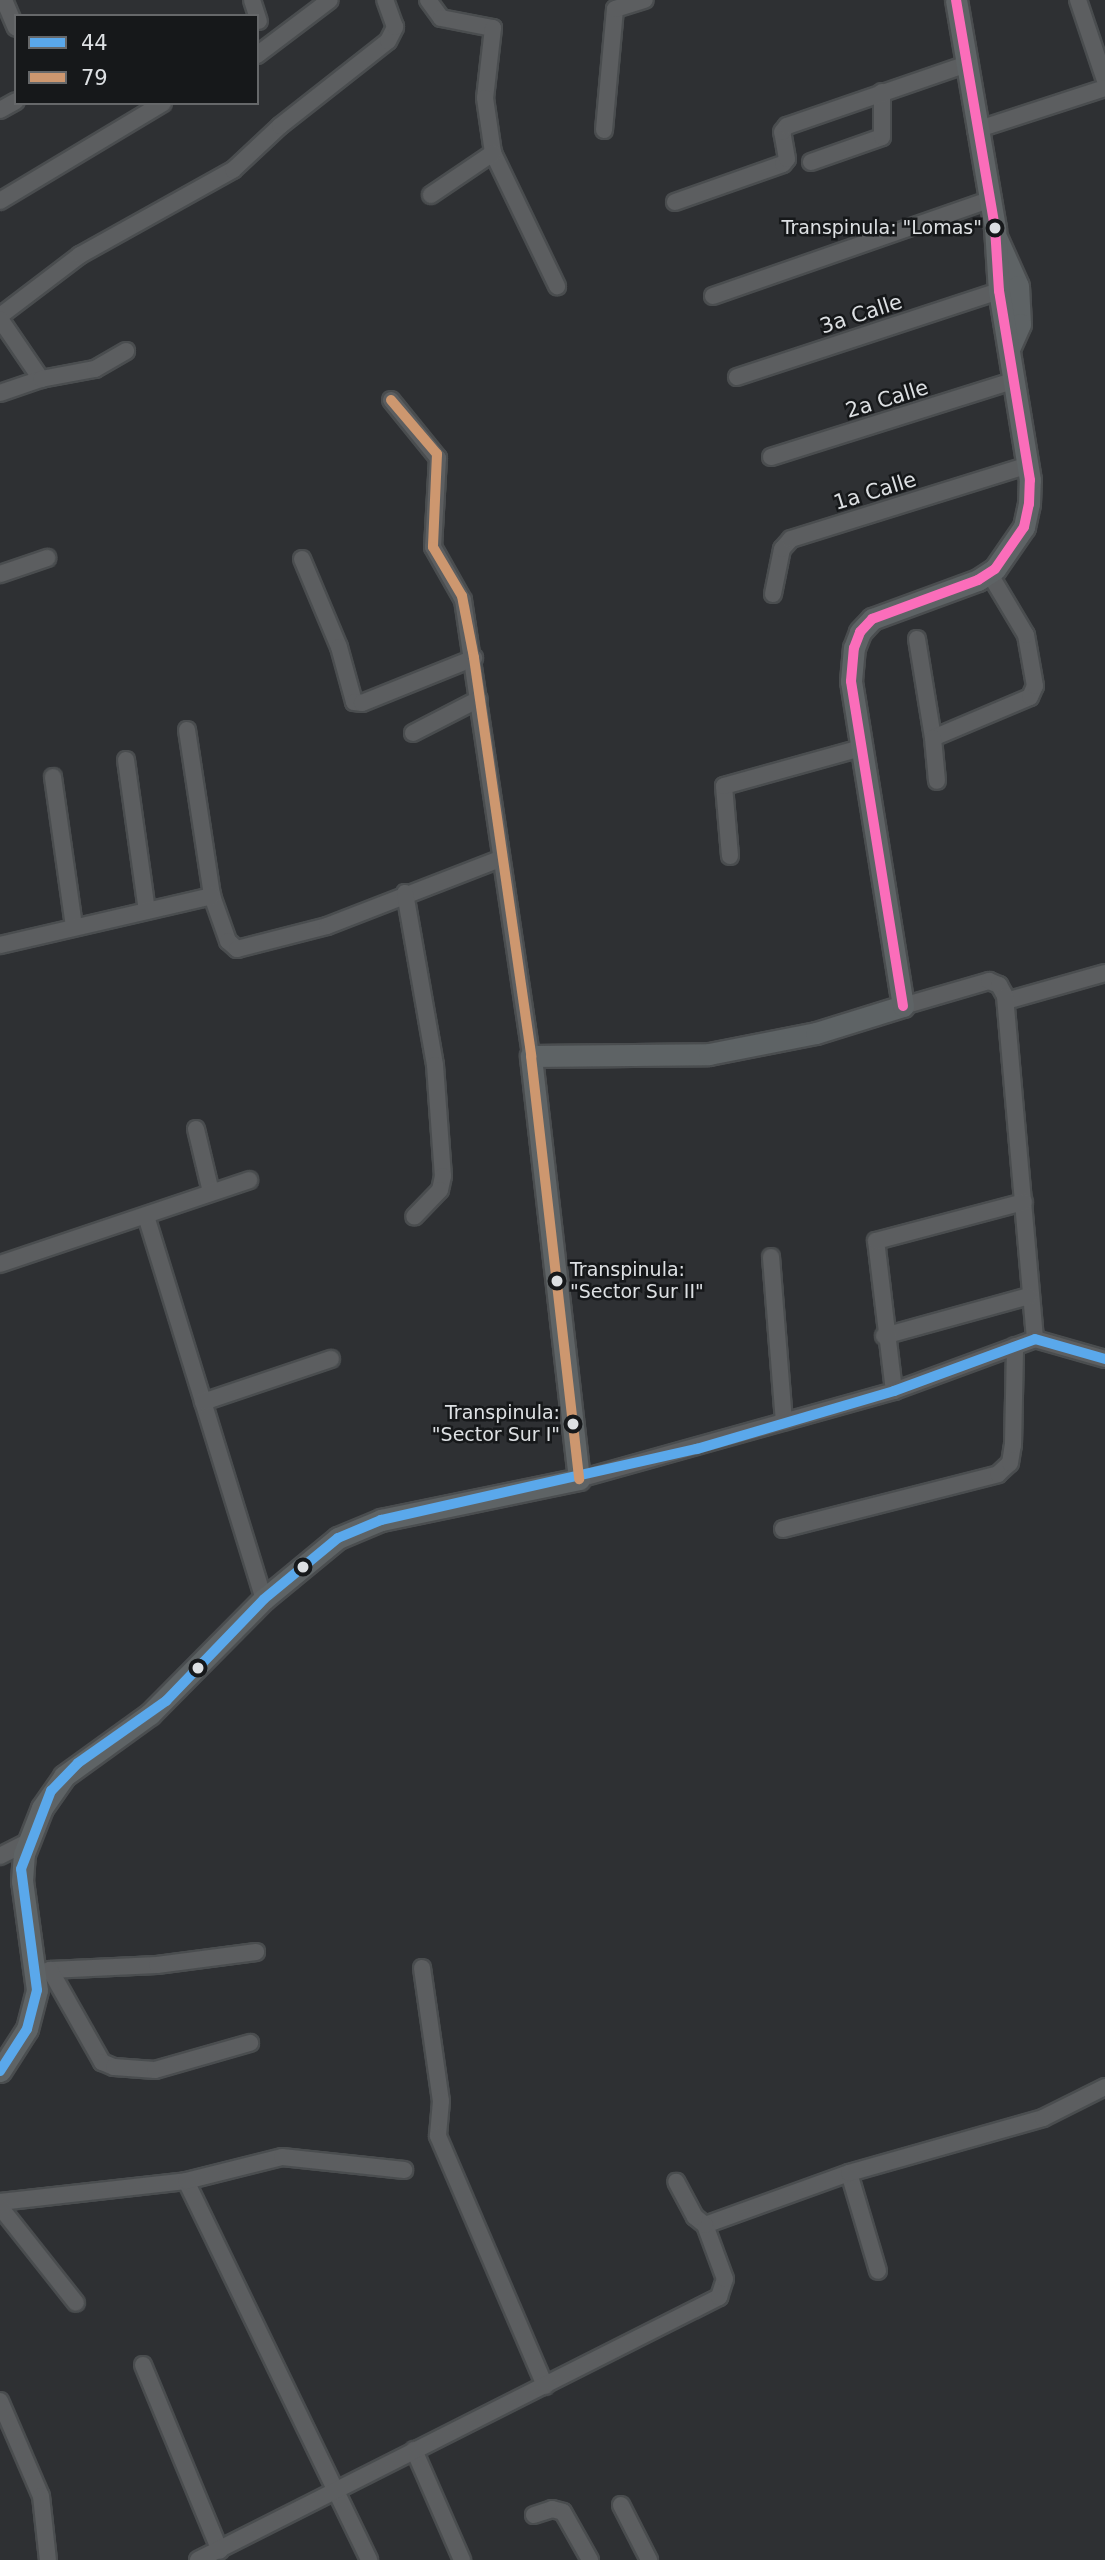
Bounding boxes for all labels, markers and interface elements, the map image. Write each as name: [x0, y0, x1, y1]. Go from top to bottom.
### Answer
legend: [14, 14, 259, 105]
text: 44: [81, 31, 108, 55]
text: 79: [81, 66, 108, 90]
place label: Transpinula: "Lomas": [782, 217, 982, 239]
marker: Transpinula: "Lomas": [988, 221, 1002, 235]
street label: 3a Calle: [817, 289, 905, 339]
street label: 2a Calle: [843, 375, 931, 423]
street label: 1a Calle: [831, 467, 919, 515]
place label: Transpinula: "Sector Sur II": [570, 1259, 704, 1303]
marker: Transpinula: "Sector Sur II": [550, 1274, 564, 1288]
place label: Transpinula: "Sector Sur I": [432, 1402, 560, 1446]
marker: Transpinula: "Sector Sur I": [566, 1417, 580, 1431]
unlabelled marker: [296, 1560, 310, 1574]
unlabelled marker: [191, 1661, 205, 1675]

